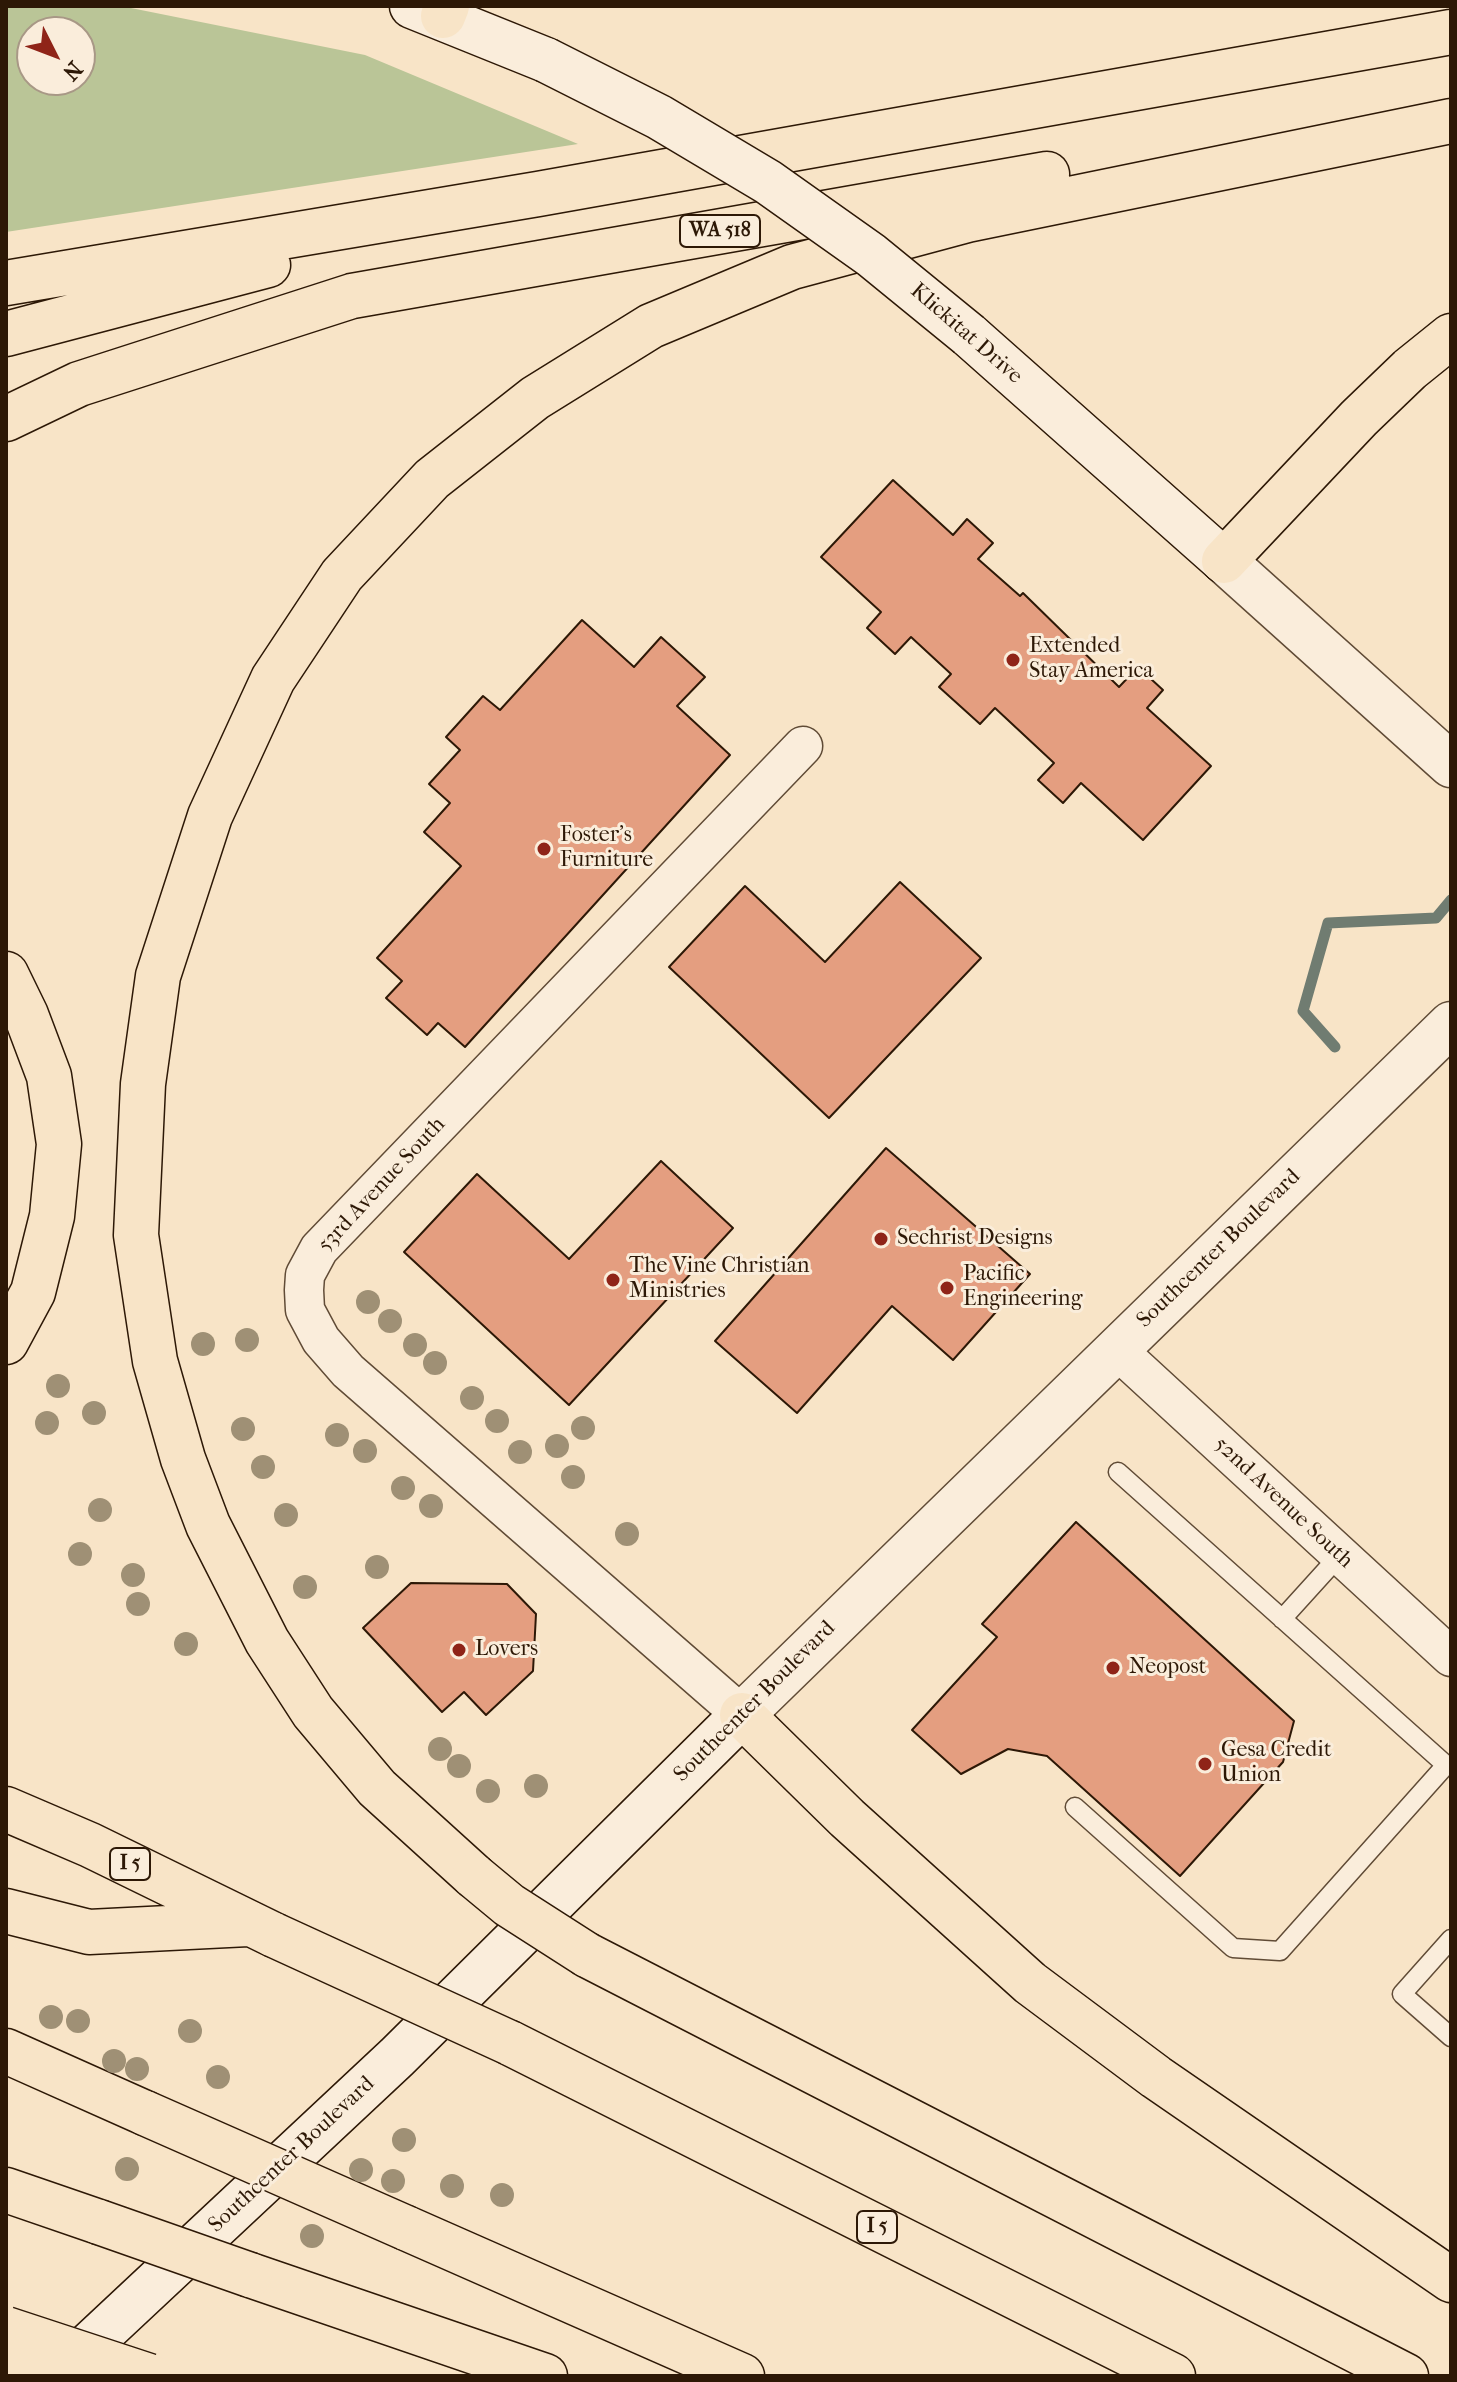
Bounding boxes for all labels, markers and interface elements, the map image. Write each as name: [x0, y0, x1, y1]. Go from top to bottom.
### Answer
north arrow: [16, 16, 96, 96]
text: N: [57, 56, 88, 86]
road number: WA 518: [680, 215, 760, 247]
street label: Klickitat Drive: [904, 278, 1028, 390]
place label: Extended Stay America: [1029, 634, 1153, 686]
marker: Extended Stay America: [1004, 651, 1022, 669]
place label: Foster's Furniture: [560, 823, 653, 874]
marker: Foster's Furniture: [535, 840, 553, 858]
street label: 53rd Avenue South: [313, 1112, 451, 1258]
street label: Southcenter Boulevard: [1132, 1164, 1306, 1334]
place label: Sechrist Designs: [897, 1226, 1053, 1252]
marker: Sechrist Designs: [872, 1230, 890, 1248]
place label: The Vine Christian Ministries: [629, 1254, 810, 1306]
place label: Pacific Engineering: [963, 1262, 1082, 1314]
marker: The Vine Christian Ministries: [604, 1271, 622, 1289]
marker: Pacific Engineering: [938, 1279, 956, 1297]
street label: 52nd Avenue South: [1208, 1432, 1358, 1574]
street label: Southcenter Boulevard: [669, 1616, 841, 1788]
place label: Lovers: [475, 1637, 538, 1663]
marker: Lovers: [450, 1641, 468, 1659]
place label: Neopost: [1129, 1655, 1206, 1681]
marker: Neopost: [1104, 1659, 1122, 1677]
place label: Gesa Credit Union: [1221, 1738, 1331, 1790]
marker: Gesa Credit Union: [1196, 1755, 1214, 1773]
road number: I 5: [110, 1848, 150, 1880]
street label: Southcenter Boulevard: [204, 2071, 380, 2239]
road number: I 5: [857, 2211, 897, 2243]

